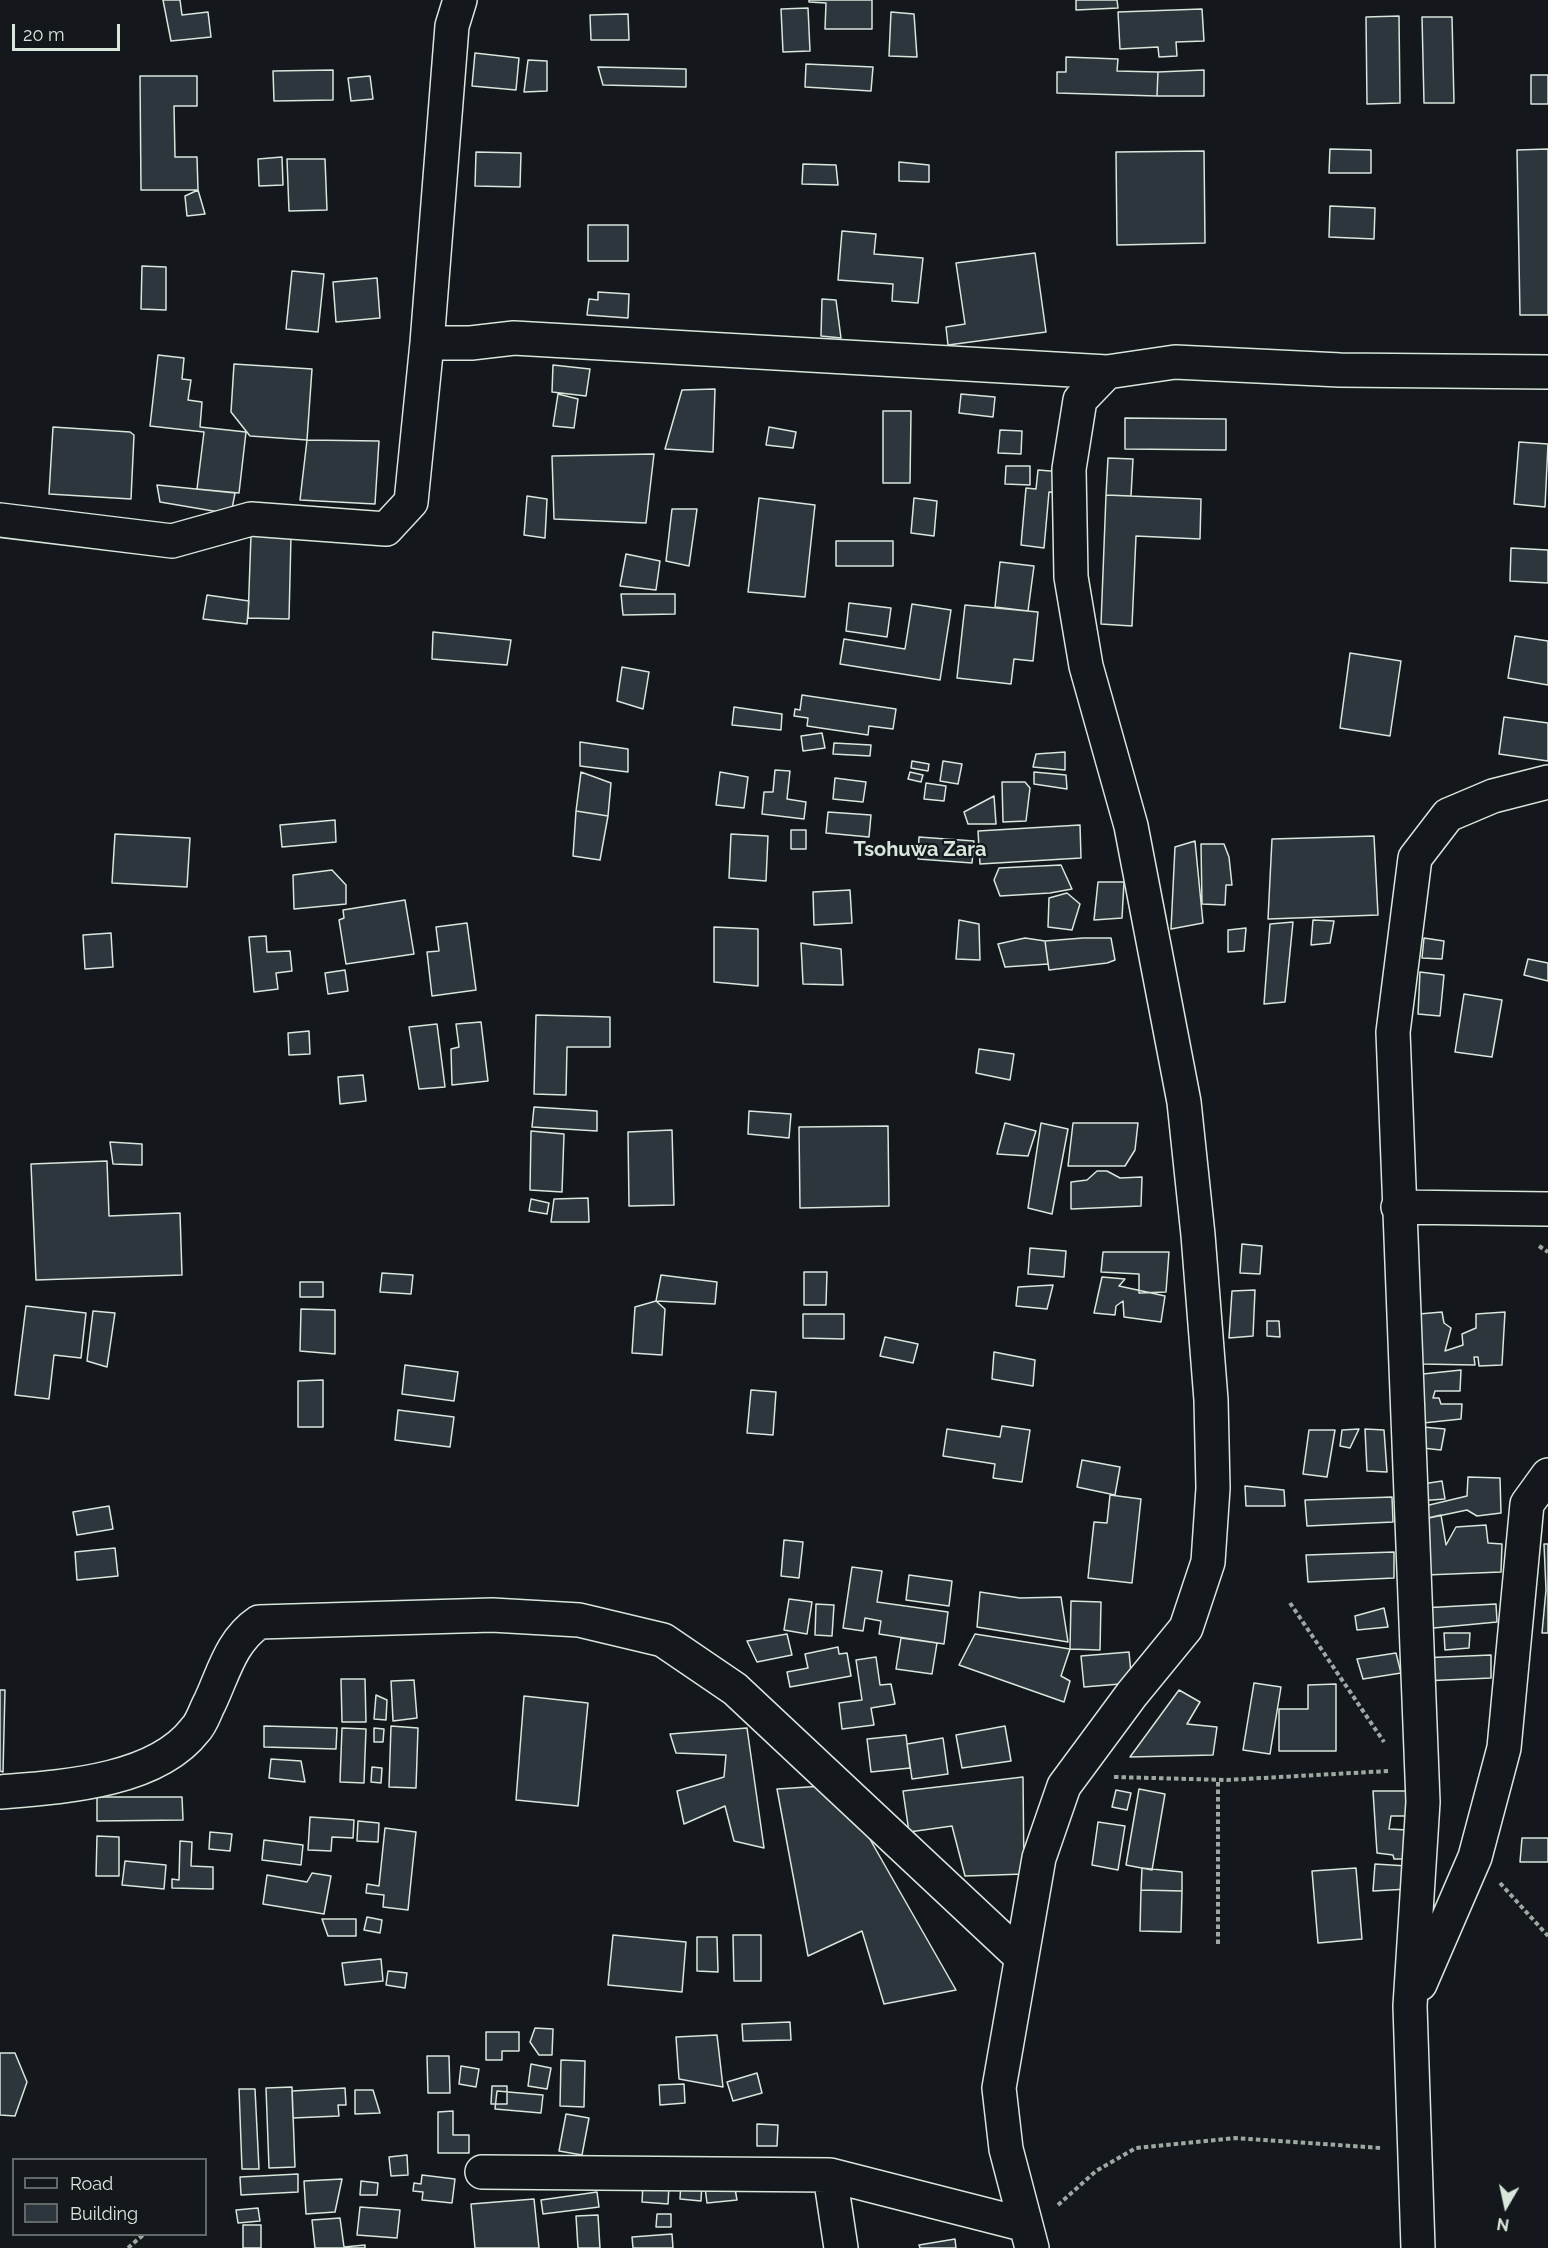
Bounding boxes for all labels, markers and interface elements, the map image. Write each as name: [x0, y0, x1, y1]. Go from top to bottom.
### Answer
scale bar: [15, 12, 123, 50]
text: 20 m: [23, 24, 65, 45]
district label: Tsohuwa Zara: [854, 838, 986, 862]
legend: [12, 2158, 207, 2236]
text: Road: [70, 2173, 113, 2194]
north arrow: [1476, 2176, 1536, 2236]
text: Building: [70, 2203, 138, 2224]
text: N: [1496, 2214, 1511, 2235]

